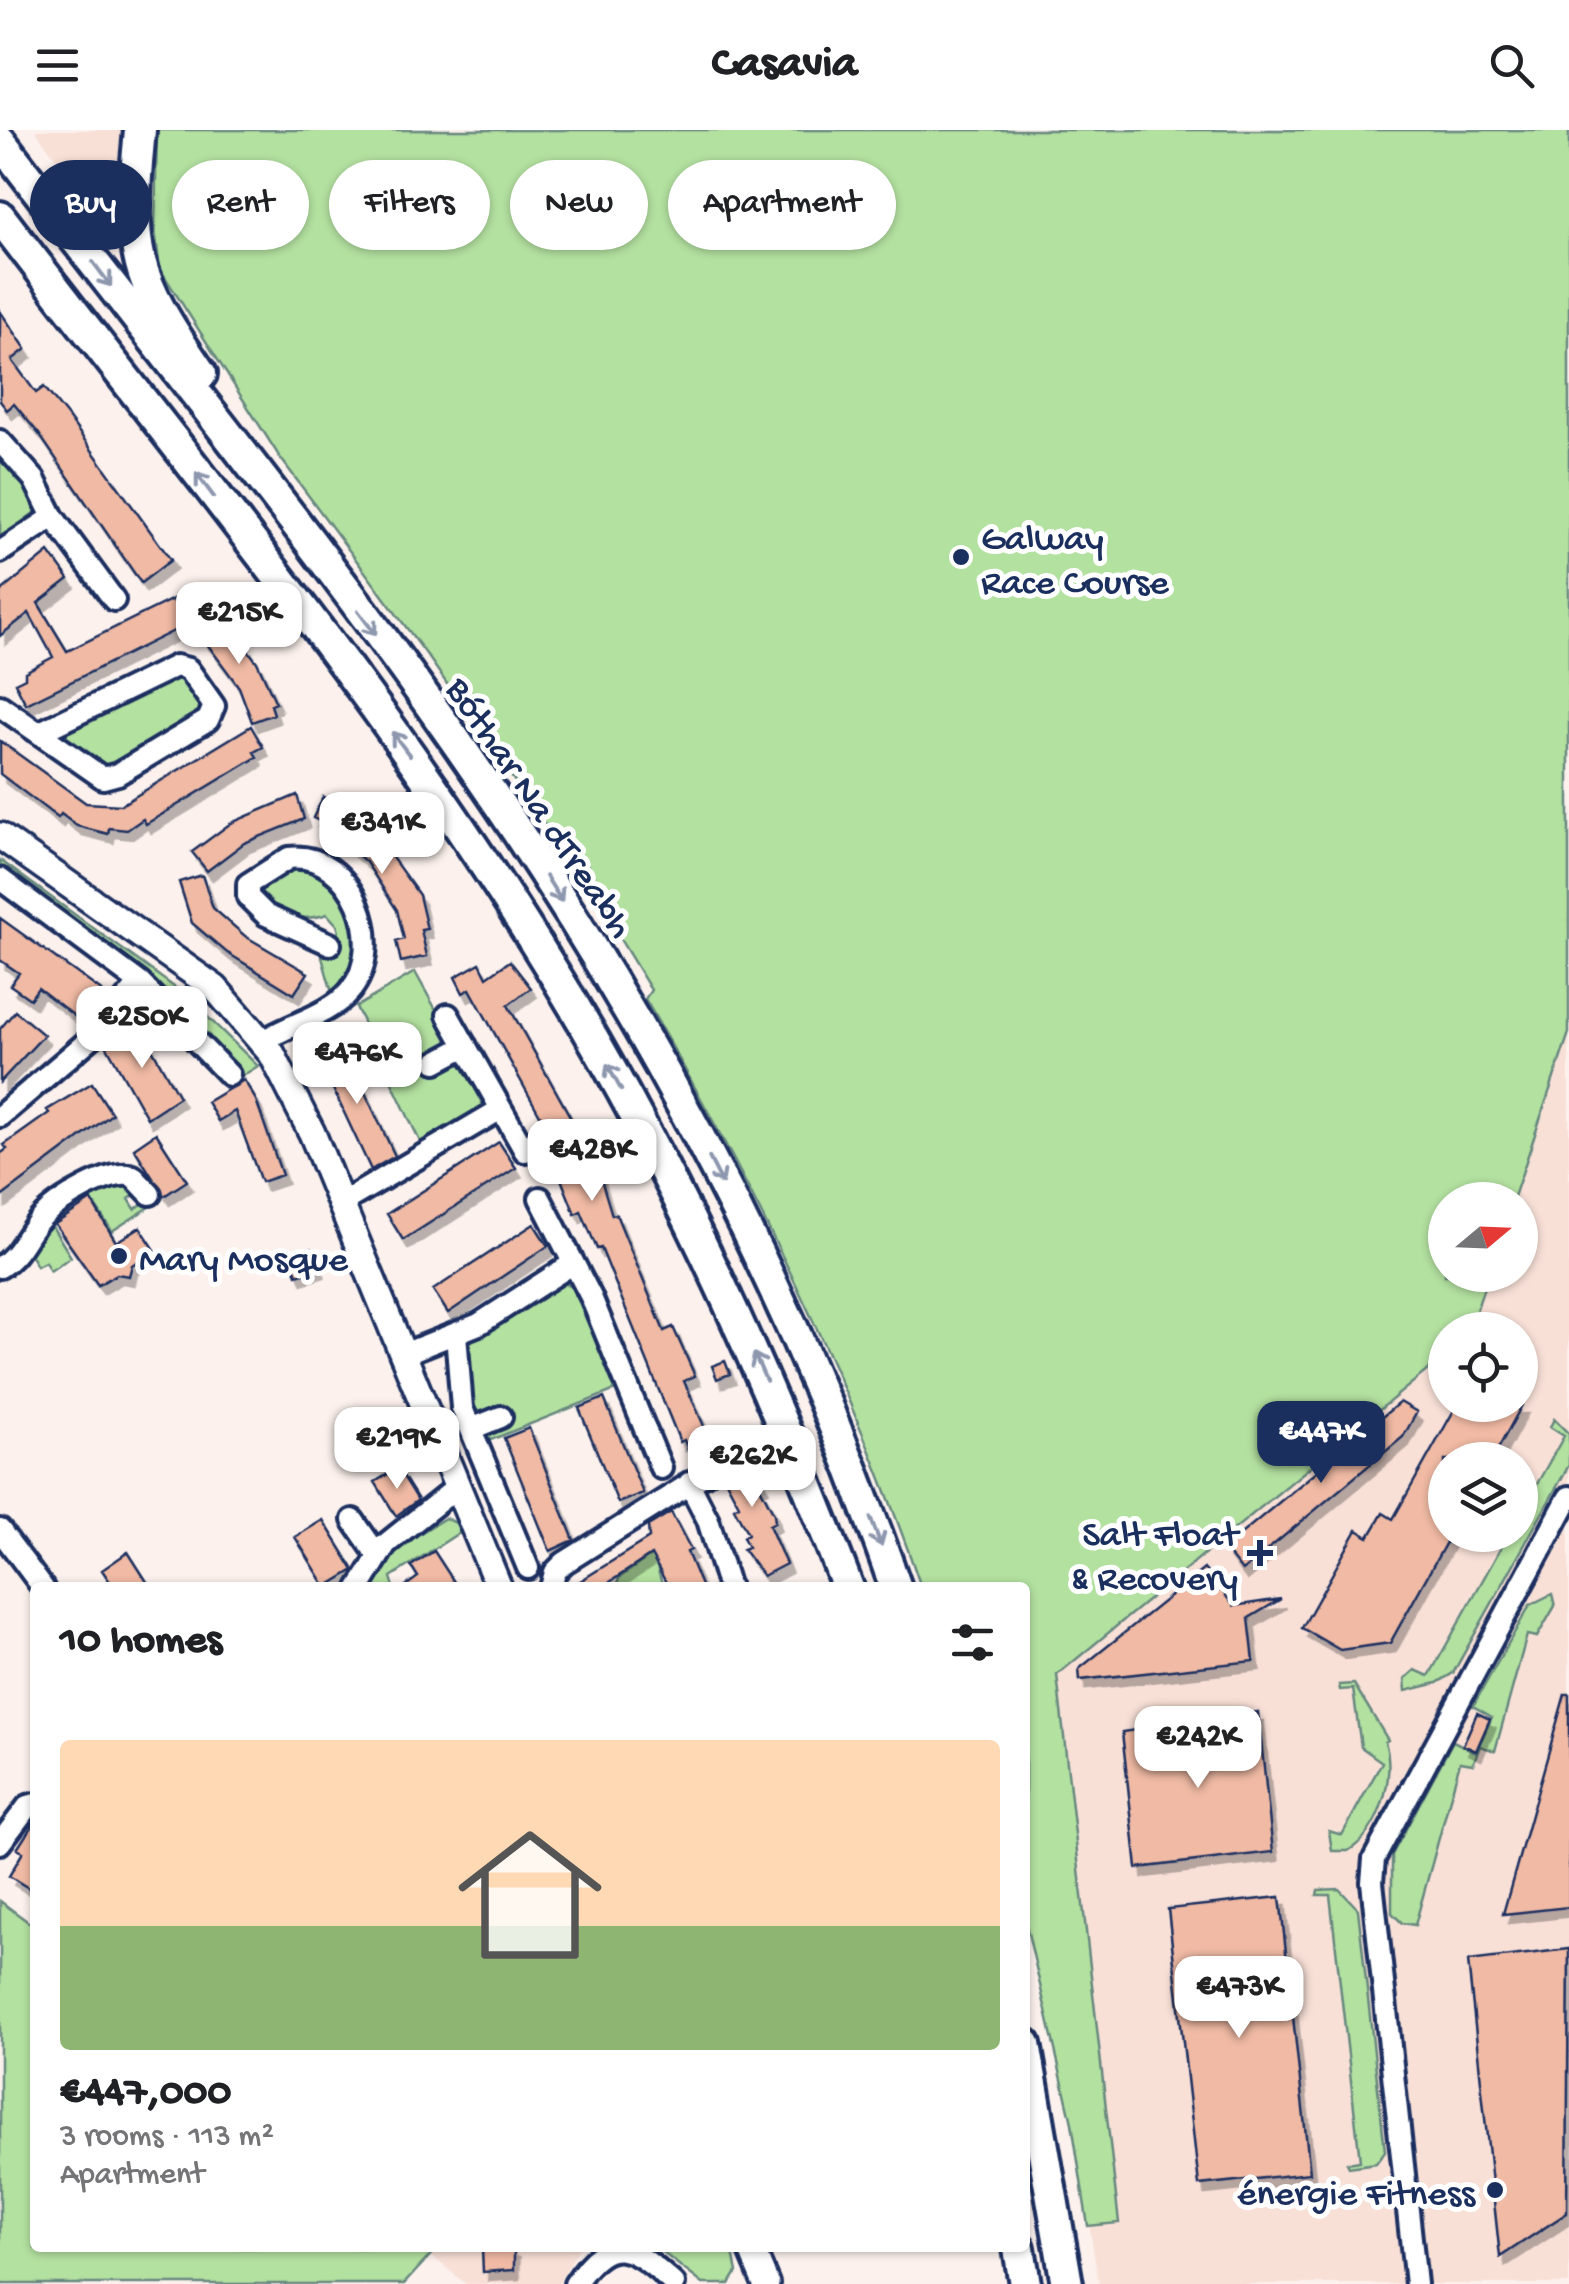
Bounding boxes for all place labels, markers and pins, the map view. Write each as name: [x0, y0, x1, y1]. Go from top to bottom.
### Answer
place label: Galway Race Course: [981, 519, 1169, 607]
marker: Galway Race Course: [950, 546, 972, 568]
pin: €215K: [169, 582, 309, 667]
pin: €341K: [312, 792, 452, 877]
pin: €250K: [72, 986, 212, 1071]
pin: €476K: [287, 1022, 427, 1107]
pin: €428K: [522, 1119, 662, 1204]
place label: Mary Mosque: [139, 1240, 348, 1284]
marker: Mary Mosque: [108, 1245, 130, 1267]
pin: €447K: [1251, 1401, 1391, 1486]
pin: €219K: [327, 1407, 467, 1492]
pin: €262K: [682, 1425, 822, 1510]
place label: Salt Float & Recovery: [1071, 1515, 1241, 1603]
marker: Salt Float & Recovery: [1247, 1540, 1273, 1566]
pin: €242K: [1128, 1706, 1268, 1791]
pin: €473K: [1169, 1956, 1309, 2041]
place label: énergie Fitness: [1237, 2174, 1476, 2218]
marker: énergie Fitness: [1484, 2179, 1506, 2201]

